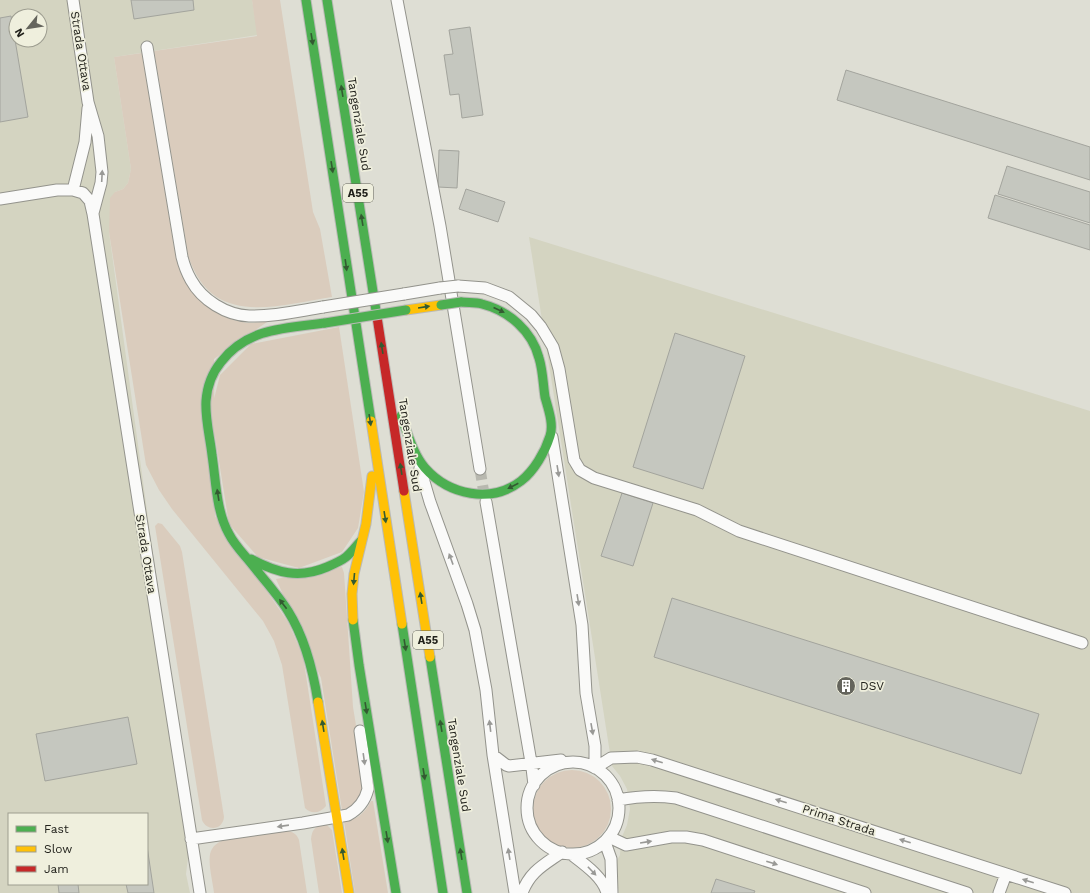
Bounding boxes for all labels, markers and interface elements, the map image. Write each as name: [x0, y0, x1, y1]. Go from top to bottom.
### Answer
north arrow: [8, 8, 48, 48]
street label: Strada Ottava: [68, 10, 94, 92]
text: N: [12, 26, 27, 40]
one-way arrow: [309, 32, 315, 45]
street label: Tangenziale Sud: [345, 76, 373, 172]
one-way arrow: [339, 85, 345, 98]
one-way arrow: [329, 161, 335, 173]
one-way arrow: [98, 170, 105, 182]
road number: A55: [343, 184, 373, 202]
one-way arrow: [359, 214, 365, 226]
one-way arrow: [343, 259, 349, 271]
one-way arrow: [418, 304, 430, 310]
one-way arrow: [493, 307, 504, 313]
one-way arrow: [379, 342, 385, 354]
street label: Tangenziale Sud: [396, 397, 424, 493]
one-way arrow: [367, 414, 373, 426]
one-way arrow: [398, 463, 404, 475]
one-way arrow: [555, 465, 561, 477]
one-way arrow: [507, 482, 519, 489]
one-way arrow: [215, 488, 221, 501]
one-way arrow: [382, 511, 388, 523]
street label: Strada Ottava: [133, 513, 159, 595]
one-way arrow: [448, 553, 454, 565]
one-way arrow: [350, 573, 357, 585]
one-way arrow: [418, 591, 424, 604]
one-way arrow: [575, 594, 581, 606]
one-way arrow: [278, 599, 287, 610]
road number: A55: [413, 631, 443, 649]
one-way arrow: [402, 639, 408, 651]
building icon: DSV: [835, 675, 857, 697]
place label: DSV: [860, 679, 884, 693]
one-way arrow: [363, 702, 369, 714]
street label: Tangenziale Sud: [445, 717, 473, 813]
one-way arrow: [320, 720, 326, 732]
one-way arrow: [438, 720, 444, 732]
one-way arrow: [487, 720, 493, 732]
one-way arrow: [589, 723, 595, 735]
one-way arrow: [361, 753, 367, 765]
one-way arrow: [651, 758, 663, 764]
one-way arrow: [421, 768, 427, 780]
one-way arrow: [775, 798, 787, 804]
street label: Prima Strada: [801, 802, 878, 838]
legend: [8, 813, 148, 885]
text: Fast: [44, 822, 69, 836]
one-way arrow: [277, 823, 290, 829]
one-way arrow: [384, 831, 390, 843]
one-way arrow: [640, 838, 652, 844]
one-way arrow: [898, 838, 910, 844]
text: Slow: [44, 842, 72, 856]
one-way arrow: [340, 848, 346, 861]
one-way arrow: [458, 848, 464, 861]
one-way arrow: [506, 848, 512, 861]
one-way arrow: [766, 860, 778, 866]
text: Jam: [44, 862, 69, 876]
one-way arrow: [587, 866, 596, 876]
one-way arrow: [1022, 878, 1034, 884]

